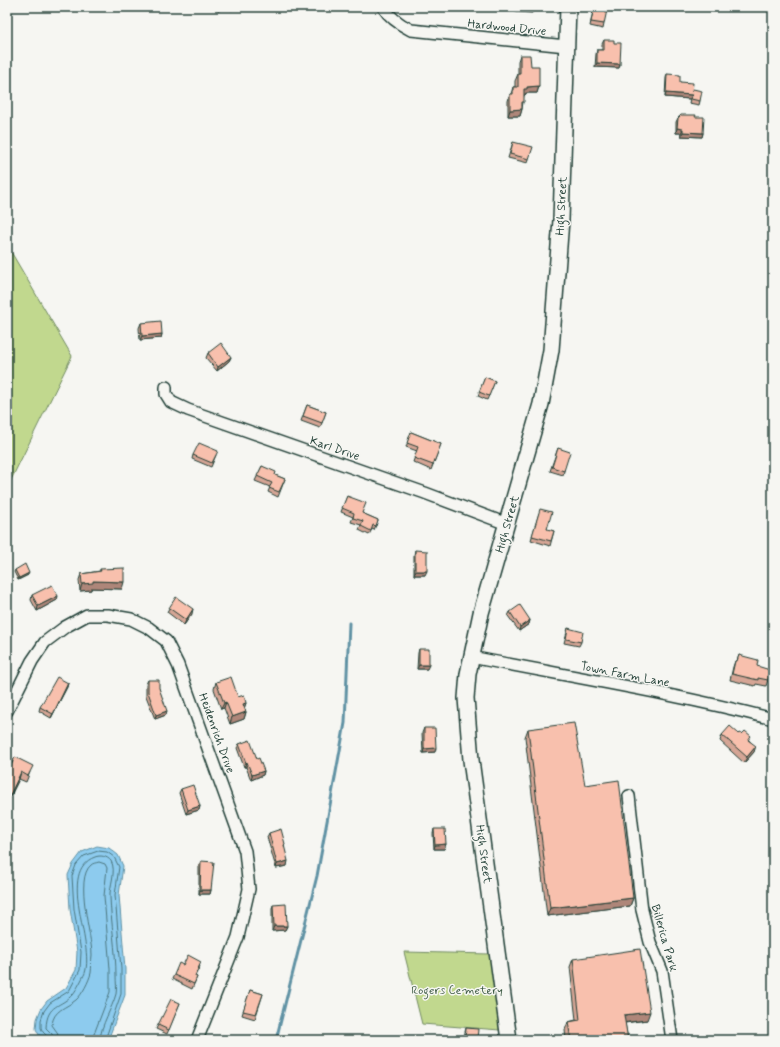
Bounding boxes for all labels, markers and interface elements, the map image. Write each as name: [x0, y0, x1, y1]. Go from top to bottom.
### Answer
street label: Hardwood Drive: [467, 16, 547, 40]
street label: High Street: [552, 176, 573, 236]
street label: Karl Drive: [308, 433, 362, 465]
street label: High Street: [492, 494, 525, 555]
street label: Town Farm Lane: [579, 659, 671, 691]
street label: Heidenrich Drive: [194, 691, 238, 776]
street label: High Street: [470, 824, 495, 885]
street label: Billerica Park: [647, 903, 681, 974]
park label: Rogers Cemetery: [411, 983, 503, 1000]

